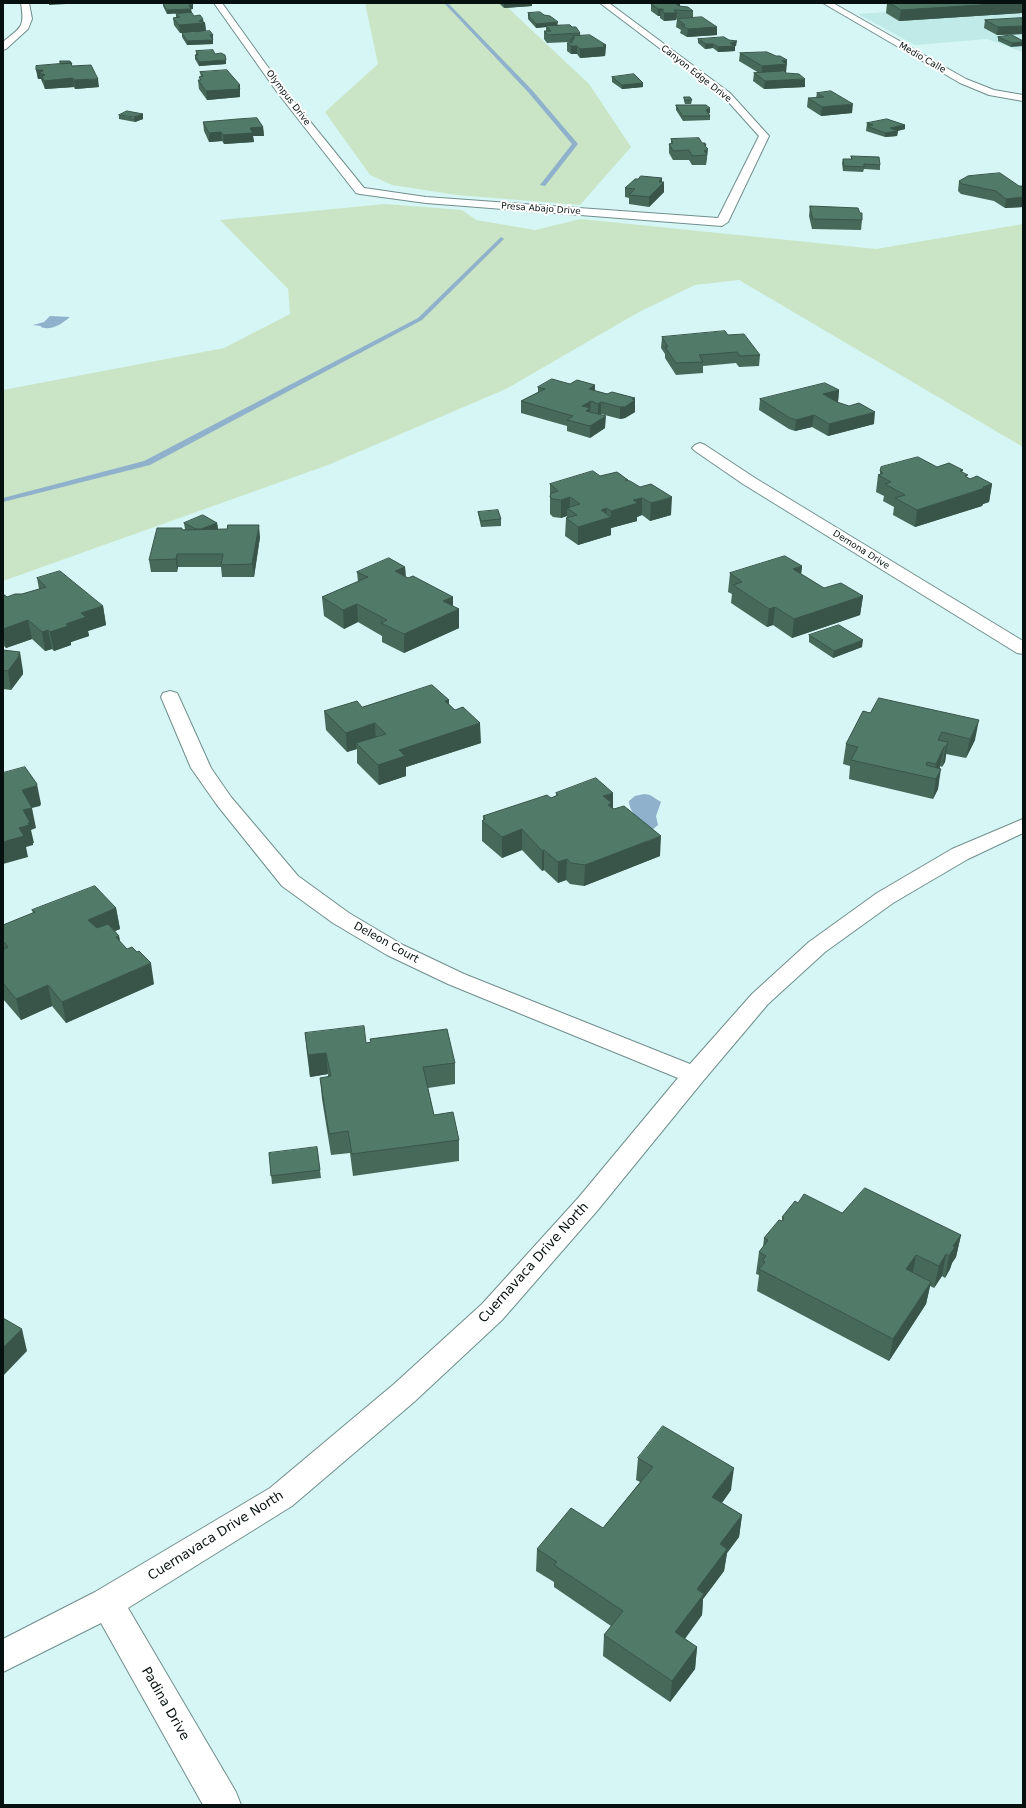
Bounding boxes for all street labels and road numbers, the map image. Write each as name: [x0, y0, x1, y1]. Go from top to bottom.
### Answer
street label: Medio Calle: [897, 40, 947, 76]
street label: Canyon Edge Drive: [659, 43, 733, 105]
street label: Olympus Drive: [264, 68, 312, 128]
street label: Presa Abajo Drive: [501, 201, 581, 217]
street label: Demona Drive: [831, 528, 891, 572]
street label: Deleon Court: [351, 920, 421, 966]
street label: Cuernavaca Drive North: [476, 1200, 592, 1326]
street label: Cuernavaca Drive North: [145, 1488, 287, 1584]
street label: Padina Drive: [138, 1665, 192, 1743]

